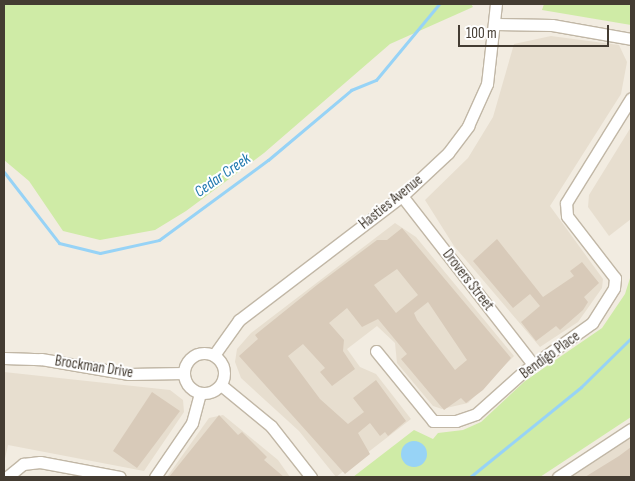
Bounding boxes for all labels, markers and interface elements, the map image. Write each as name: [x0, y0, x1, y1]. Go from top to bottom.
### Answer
scale bar: [460, 15, 611, 47]
text: 100 m: [466, 24, 497, 43]
water label: Cedar Creek: [191, 150, 255, 202]
street label: Hasties Avenue: [356, 171, 426, 233]
street label: Drovers Street: [439, 246, 497, 314]
street label: Bendigo Place: [517, 327, 583, 383]
street label: Brockman Drive: [54, 352, 134, 382]

